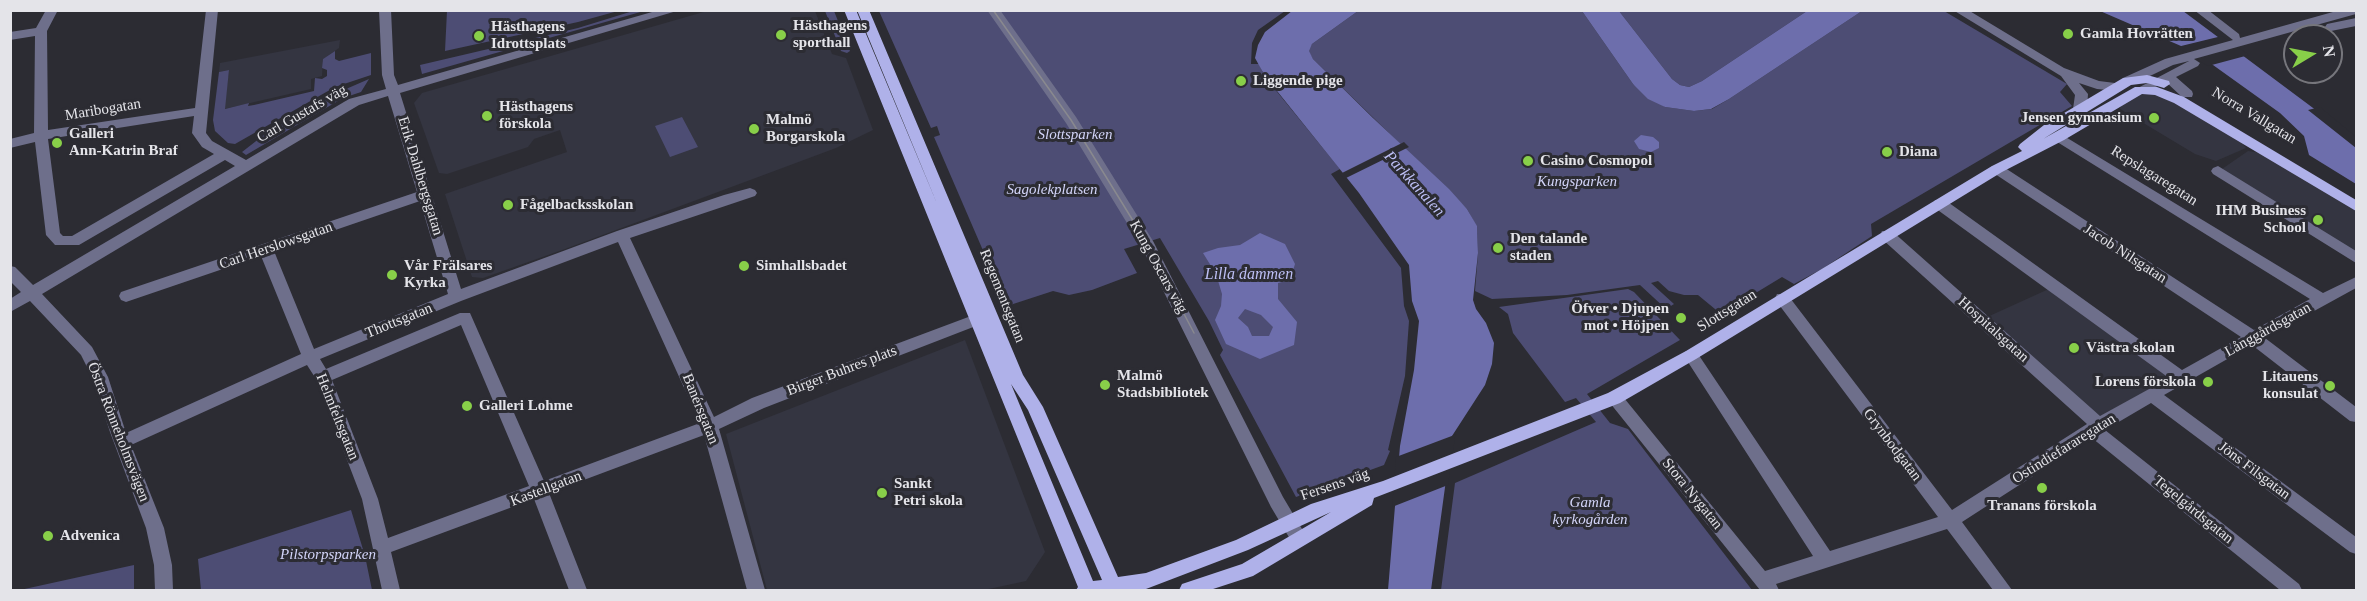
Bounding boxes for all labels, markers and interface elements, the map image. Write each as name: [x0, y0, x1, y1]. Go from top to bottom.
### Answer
place label: Hästhagens sporthall: [793, 17, 867, 52]
place label: Hästhagens Idrottsplats: [491, 18, 566, 53]
north arrow: [2283, 24, 2343, 84]
place label: Gamla Hovrätten: [2080, 25, 2193, 43]
marker: Gamla Hovrätten: [2061, 27, 2075, 41]
marker: Hästhagens sporthall: [774, 28, 788, 42]
marker: Hästhagens Idrottsplats: [472, 29, 486, 43]
text: N: [2320, 44, 2339, 58]
place label: Liggende pige: [1253, 72, 1343, 90]
marker: Liggende pige: [1234, 74, 1248, 88]
street label: Carl Gustafs väg: [254, 81, 350, 147]
street label: Norra Vallgatan: [2208, 84, 2300, 148]
street label: Maribogatan: [64, 95, 142, 125]
place label: Hästhagens förskola: [499, 98, 573, 133]
marker: Hästhagens förskola: [480, 109, 494, 123]
place label: Jensen gymnasium: [2021, 109, 2142, 127]
place label: Malmö Borgarskola: [766, 111, 845, 146]
marker: Jensen gymnasium: [2147, 111, 2161, 125]
street label: Erik Dahlbergsgatan: [393, 114, 447, 238]
marker: Malmö Borgarskola: [747, 122, 761, 136]
place label: Galleri Ann-Katrin Braf: [69, 125, 178, 160]
park label: Slottsparken: [1038, 126, 1112, 144]
marker: Galleri Ann-Katrin Braf: [50, 136, 64, 150]
street label: Repslagaregatan: [2107, 142, 2201, 210]
place label: Diana: [1899, 143, 1937, 161]
marker: Diana: [1880, 145, 1894, 159]
water label: Parkkanalen: [1380, 147, 1448, 221]
place label: Casino Cosmopol: [1540, 152, 1652, 170]
marker: Casino Cosmopol: [1521, 154, 1535, 168]
park label: Kungsparken: [1537, 173, 1617, 191]
park label: Sagolekplatsen: [1007, 181, 1097, 199]
place label: Fågelbacksskolan: [520, 196, 633, 214]
marker: Fågelbacksskolan: [501, 198, 515, 212]
place label: IHM Business School: [2216, 202, 2306, 237]
marker: IHM Business School: [2311, 213, 2325, 227]
street label: Kung Oscars väg: [1125, 217, 1191, 317]
street label: Carl Herslowsgatan: [217, 218, 335, 274]
street label: Jacob Nilsgatan: [2080, 220, 2170, 288]
place label: Den talande staden: [1510, 230, 1587, 265]
marker: Den talande staden: [1491, 241, 1505, 255]
street label: Regementsgatan: [975, 247, 1029, 345]
place label: Vår Frälsares Kyrka: [404, 257, 492, 292]
place label: Simhallsbadet: [756, 257, 847, 275]
marker: Simhallsbadet: [737, 259, 751, 273]
water label: Lilla dammen: [1205, 265, 1293, 285]
marker: Vår Frälsares Kyrka: [385, 268, 399, 282]
street label: Slottsgatan: [1694, 286, 1760, 336]
street label: Hospitalsgatan: [1954, 293, 2032, 367]
street label: Thottsgatan: [363, 299, 435, 343]
street label: Långgårdsgatan: [2222, 299, 2314, 361]
place label: Öfver • Djupen mot • Höjpen: [1571, 300, 1669, 335]
marker: Öfver • Djupen mot • Höjpen: [1674, 311, 1688, 325]
place label: Västra skolan: [2086, 339, 2175, 357]
marker: Västra skolan: [2067, 341, 2081, 355]
street label: Birger Buhres plats: [784, 342, 900, 400]
street label: Östra Rönneholmsvägen: [83, 360, 153, 504]
place label: Malmö Stadsbibliotek: [1117, 367, 1209, 402]
place label: Litauens konsulat: [2262, 368, 2318, 403]
street label: Helmfeltsgatan: [311, 371, 363, 463]
street label: Banérsgatan: [678, 371, 722, 447]
place label: Lorens förskola: [2095, 373, 2196, 391]
marker: Lorens förskola: [2201, 375, 2215, 389]
marker: Malmö Stadsbibliotek: [1098, 378, 1112, 392]
marker: Litauens konsulat: [2323, 379, 2337, 393]
place label: Galleri Lohme: [479, 397, 573, 415]
marker: Galleri Lohme: [460, 399, 474, 413]
street label: Grynbodgatan: [1859, 405, 1925, 485]
street label: Ostindiefararegatan: [2009, 410, 2119, 488]
street label: Jöns Filsgatan: [2214, 438, 2294, 504]
street label: Stora Nygatan: [1658, 455, 1726, 533]
street label: Fersens väg: [1298, 465, 1372, 505]
street label: Kastellgatan: [508, 467, 584, 511]
street label: Tegelgårdsgatan: [2149, 472, 2237, 548]
place label: Sankt Petri skola: [894, 475, 963, 510]
marker: Tranans förskola: [2035, 481, 2049, 495]
marker: Sankt Petri skola: [875, 486, 889, 500]
park label: Gamla kyrkogården: [1552, 494, 1628, 529]
place label: Tranans förskola: [1987, 497, 2097, 515]
place label: Advenica: [60, 527, 120, 545]
marker: Advenica: [41, 529, 55, 543]
park label: Pilstorpsparken: [280, 546, 376, 564]

